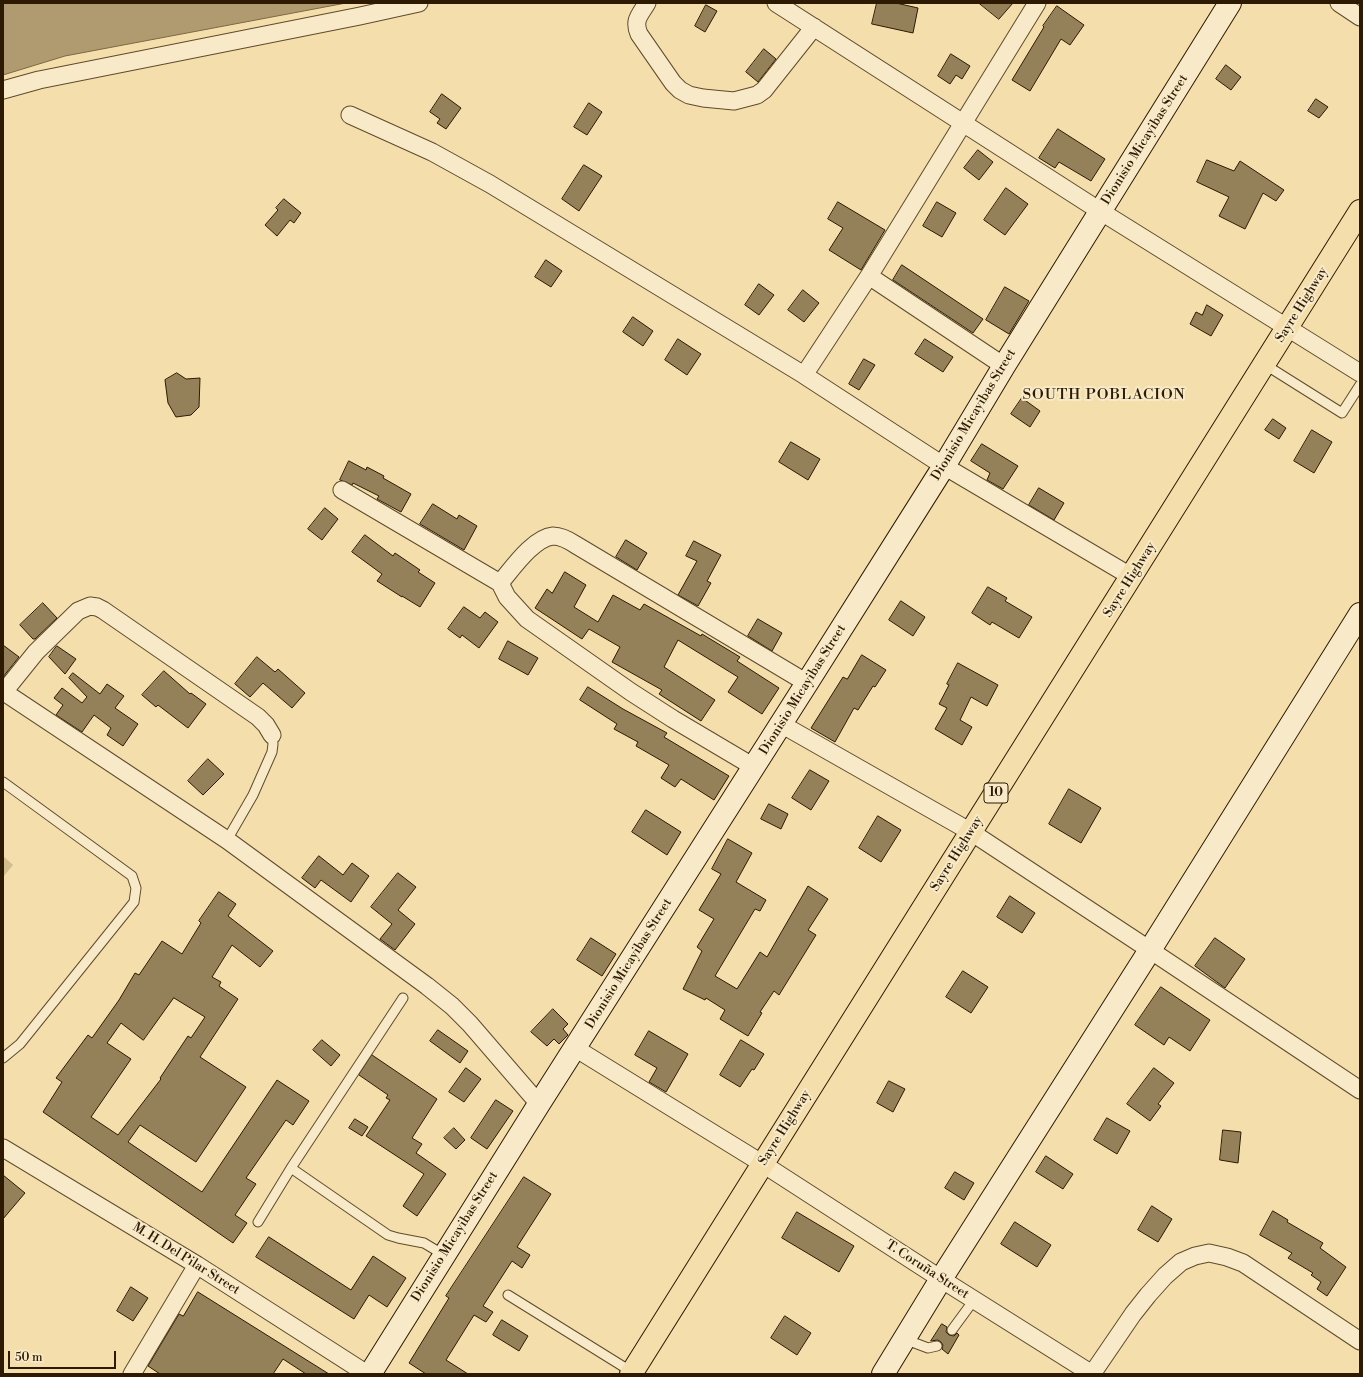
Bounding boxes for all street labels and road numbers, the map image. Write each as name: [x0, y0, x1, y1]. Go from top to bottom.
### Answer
street label: Dionisio Micayibas Street: [1098, 72, 1192, 208]
street label: Sayre Highway: [1273, 264, 1331, 346]
street label: Dionisio Micayibas Street: [928, 346, 1020, 484]
street label: Sayre Highway: [1101, 539, 1159, 621]
street label: Dionisio Micayibas Street: [756, 622, 850, 758]
road number: 10: [984, 783, 1008, 803]
street label: Sayre Highway: [928, 813, 986, 895]
street label: Dionisio Micayibas Street: [582, 896, 676, 1032]
street label: Sayre Highway: [756, 1087, 814, 1169]
street label: Dionisio Micayibas Street: [408, 1169, 502, 1305]
street label: M. H. Del Pilar Street: [129, 1220, 243, 1298]
street label: T. Coruña Street: [882, 1237, 972, 1303]

